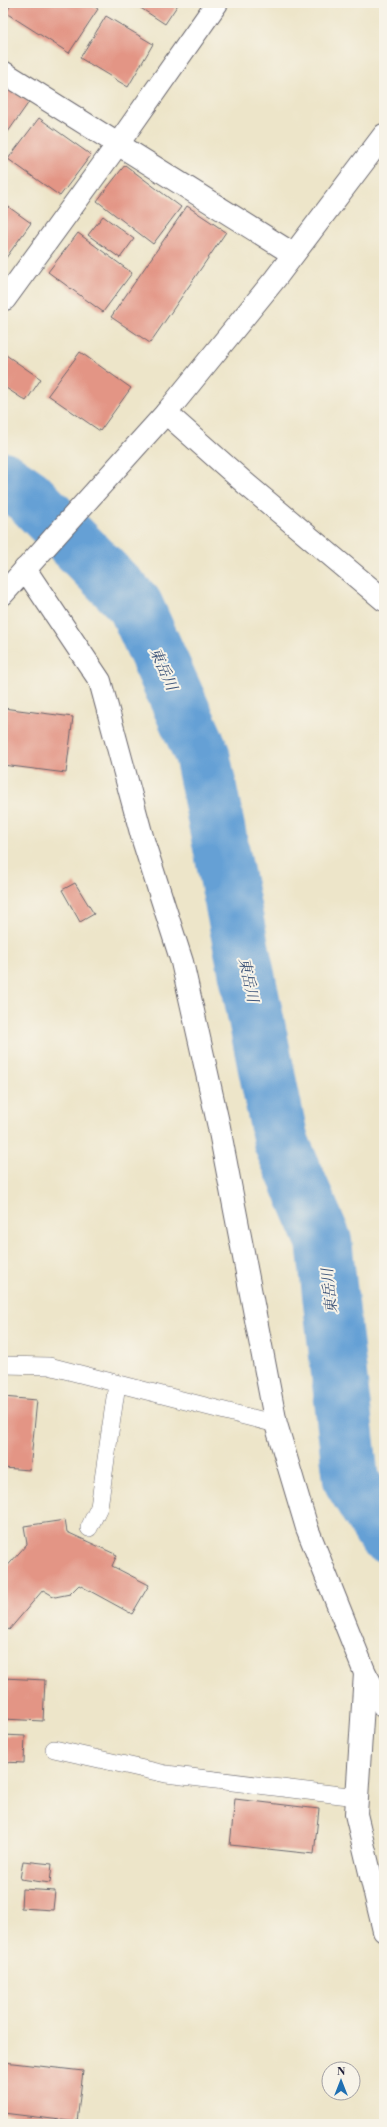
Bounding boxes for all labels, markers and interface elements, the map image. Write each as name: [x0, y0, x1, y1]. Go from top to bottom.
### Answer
water label: 東岳川: [145, 645, 182, 695]
water label: 東岳川: [234, 956, 262, 1006]
water label: 東岳川: [318, 1266, 342, 1314]
north arrow: [321, 2061, 361, 2101]
text: N: [337, 2065, 346, 2079]

